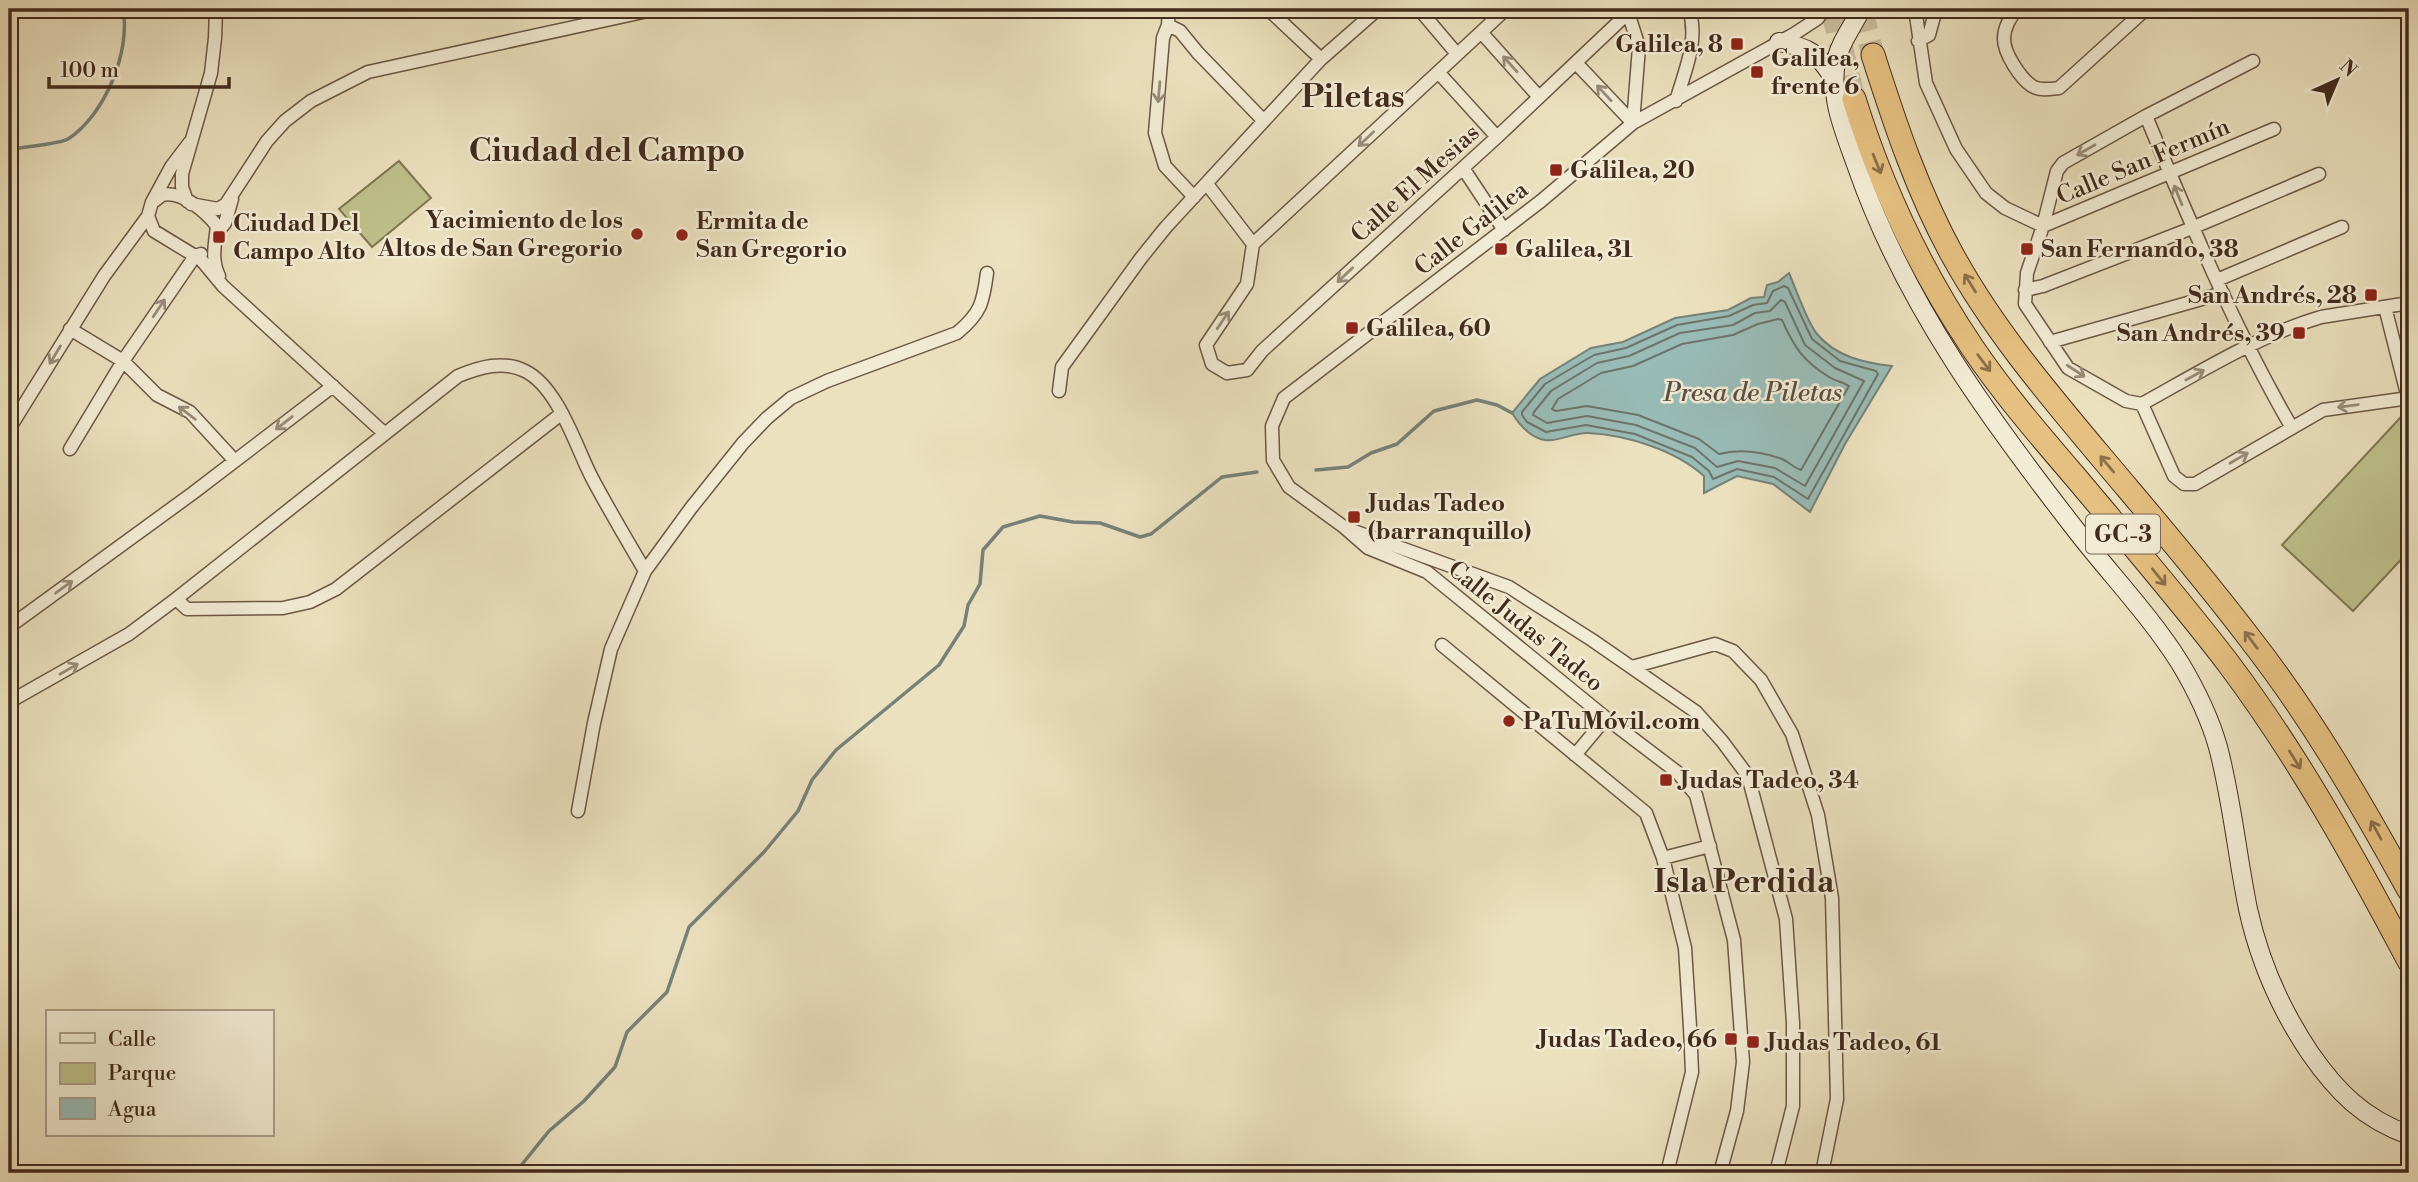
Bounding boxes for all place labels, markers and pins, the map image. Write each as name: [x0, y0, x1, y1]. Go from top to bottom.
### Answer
place label: Galilea, 8: [1615, 30, 1723, 60]
marker: Galilea, 8: [1729, 36, 1745, 52]
place label: Galilea, frente 6: [1771, 44, 1860, 102]
marker: Galilea, frente 6: [1749, 64, 1765, 80]
place label: Galilea, 20: [1570, 156, 1695, 186]
marker: Galilea, 20: [1548, 162, 1564, 178]
place label: Yacimiento de los Altos de San Gregorio: [377, 206, 623, 264]
place label: Ermita de San Gregorio: [696, 207, 847, 265]
place label: Ciudad Del Campo Alto: [233, 209, 366, 267]
marker: Yacimiento de los Altos de San Gregorio: [629, 226, 645, 242]
marker: Ermita de San Gregorio: [674, 227, 690, 243]
marker: Ciudad Del Campo Alto: [211, 229, 227, 245]
place label: Galilea, 31: [1515, 235, 1633, 265]
place label: San Fernando, 38: [2041, 235, 2239, 265]
marker: Galilea, 31: [1493, 241, 1509, 257]
marker: San Fernando, 38: [2019, 241, 2035, 257]
place label: San Andrés, 28: [2188, 281, 2357, 311]
marker: San Andrés, 28: [2363, 287, 2379, 303]
place label: Galilea, 60: [1366, 314, 1491, 344]
place label: San Andrés, 39: [2117, 319, 2285, 349]
marker: Galilea, 60: [1344, 320, 1360, 336]
marker: San Andrés, 39: [2291, 325, 2307, 341]
place label: Judas Tadeo (barranquillo): [1365, 489, 1531, 547]
marker: Judas Tadeo (barranquillo): [1346, 509, 1362, 525]
place label: PaTuMóvil.com: [1523, 707, 1700, 737]
marker: PaTuMóvil.com: [1501, 713, 1517, 729]
place label: Judas Tadeo, 34: [1677, 766, 1859, 796]
marker: Judas Tadeo, 34: [1658, 772, 1674, 788]
place label: Judas Tadeo, 66: [1535, 1025, 1717, 1055]
place label: Judas Tadeo, 61: [1764, 1028, 1942, 1058]
marker: Judas Tadeo, 66: [1723, 1031, 1739, 1047]
marker: Judas Tadeo, 61: [1745, 1034, 1761, 1050]

